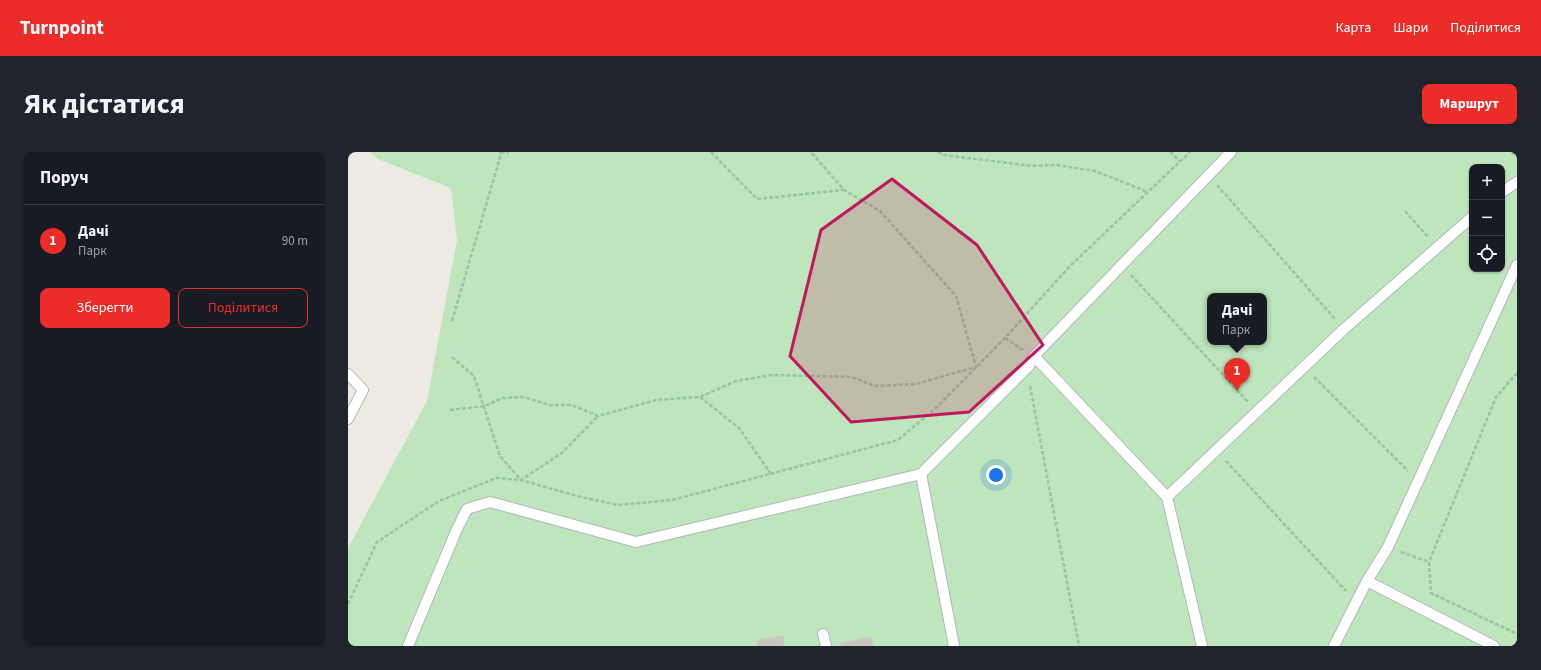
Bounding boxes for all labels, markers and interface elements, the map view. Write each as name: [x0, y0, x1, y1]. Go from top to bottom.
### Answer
text: Turnpoint: [20, 15, 104, 42]
text: Карта: [1335, 18, 1371, 38]
text: Шари: [1393, 18, 1428, 38]
text: Поділитися: [1450, 18, 1521, 38]
text: Як дістатися: [24, 84, 185, 124]
button: Маршрут: [1422, 84, 1517, 124]
map controls: [1469, 164, 1505, 272]
button: +: [1469, 164, 1505, 200]
text: Поруч: [40, 166, 89, 190]
button: −: [1469, 200, 1505, 236]
text: Дачі: [78, 221, 109, 242]
text: 1: [50, 232, 56, 250]
text: 90 m: [282, 232, 308, 250]
button: locate: [1469, 236, 1505, 272]
text: Парк: [78, 242, 107, 260]
button: Зберегти: [40, 288, 170, 328]
button: Поділитися: [178, 288, 308, 328]
popup: [1207, 293, 1267, 345]
text: Дачі: [1222, 300, 1252, 321]
text: Парк: [1222, 321, 1250, 339]
pin: 1: [1224, 358, 1250, 391]
your location: [986, 465, 1006, 485]

